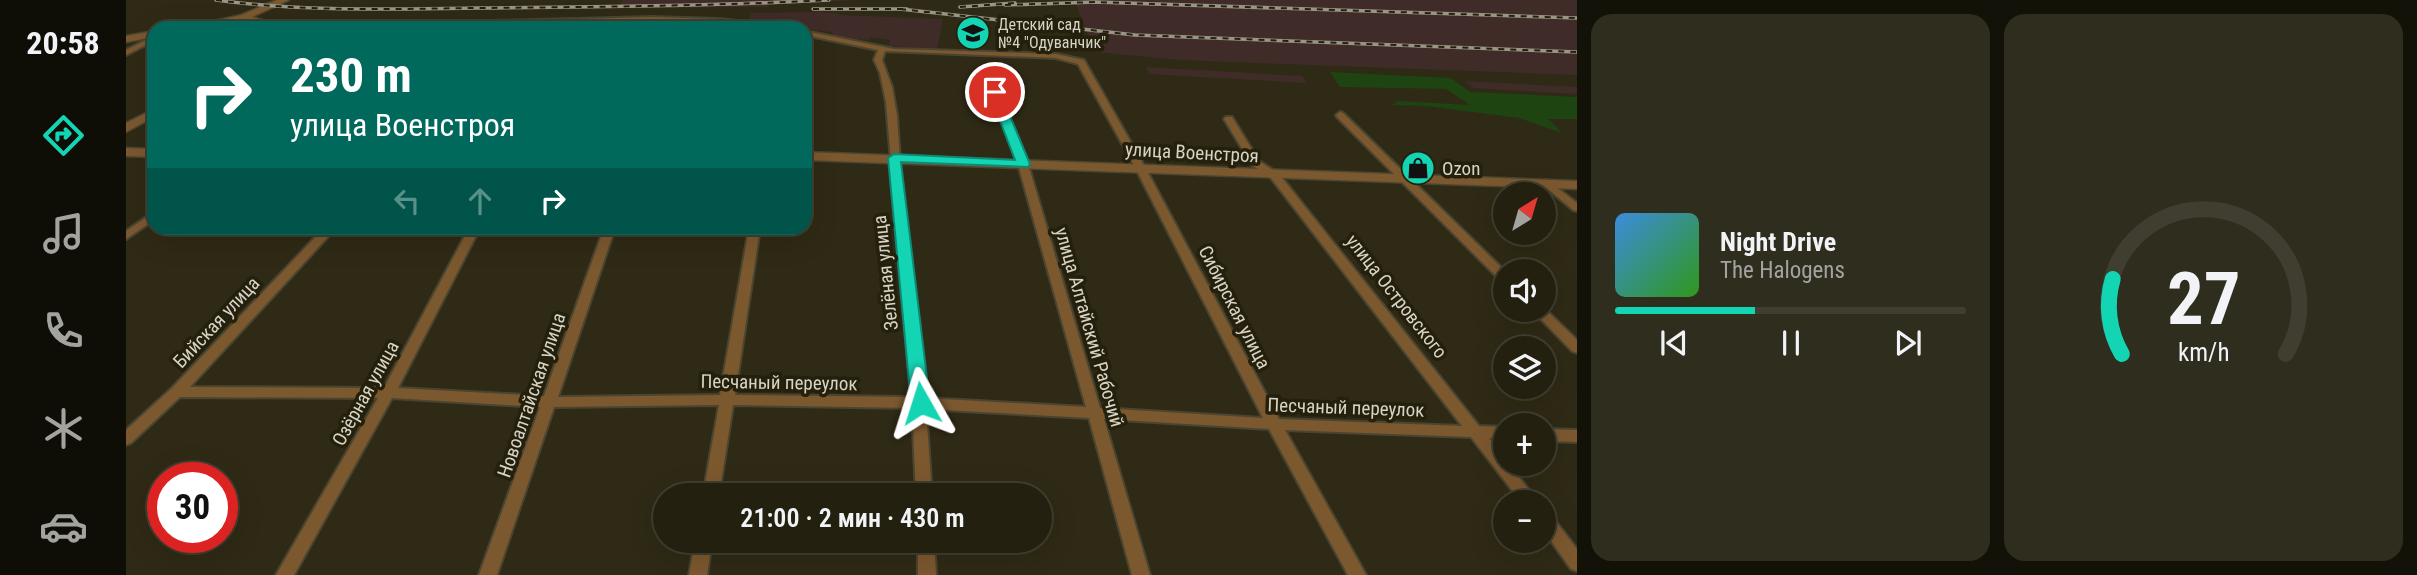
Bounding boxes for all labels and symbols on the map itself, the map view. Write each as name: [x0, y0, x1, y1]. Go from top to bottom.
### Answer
school or university icon: Детский сад №4 "Одуванчик": [954, 14, 992, 52]
place label: Детский сад №4 "Одуванчик": [998, 15, 1106, 52]
pin: [965, 62, 1025, 122]
street label: улица Военстроя: [1125, 138, 1259, 167]
shop icon: Ozon: [1399, 149, 1437, 187]
place label: Ozon: [1442, 157, 1480, 180]
north arrow: [1493, 182, 1556, 245]
street label: Зелёная улица: [868, 214, 903, 332]
street label: улица Алтайский Рабочий: [1050, 225, 1129, 429]
street label: улица Островского: [1341, 230, 1452, 363]
street label: Сибирская улица: [1194, 242, 1275, 373]
street label: Бийская улица: [168, 272, 264, 373]
street label: Новоалтайская улица: [493, 310, 570, 480]
street label: Озёрная улица: [327, 337, 404, 450]
position arrow: [884, 366, 958, 440]
street label: Песчаный переулок: [700, 370, 858, 395]
street label: Песчаный переулок: [1267, 393, 1425, 422]
speed limit sign: 30: [147, 462, 238, 553]

